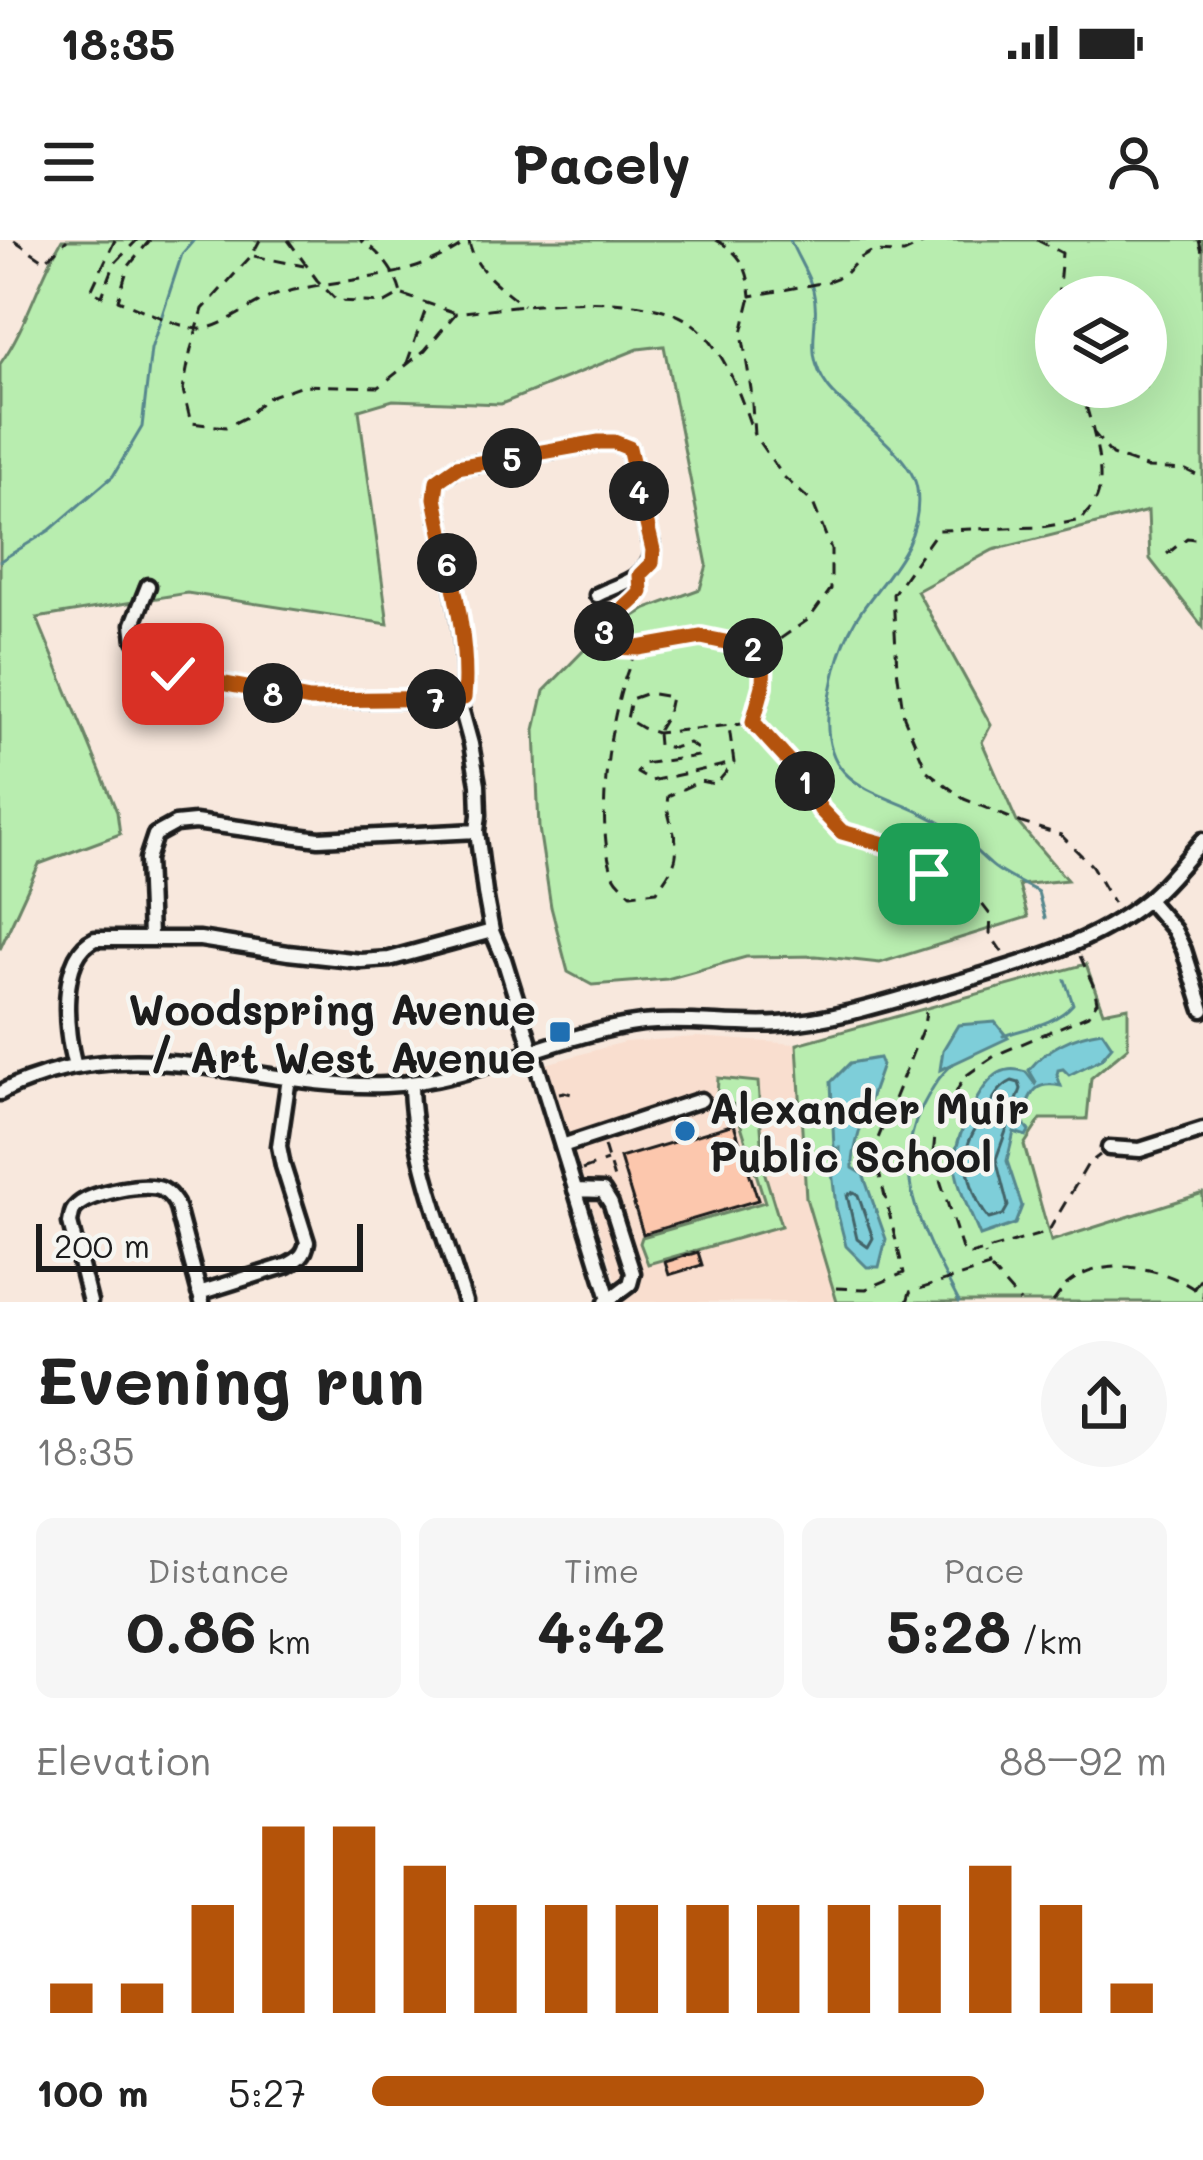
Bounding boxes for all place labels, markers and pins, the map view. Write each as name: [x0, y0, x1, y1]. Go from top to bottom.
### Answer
pin: 5: [482, 428, 542, 488]
pin: 4: [609, 461, 669, 521]
pin: 6: [417, 533, 477, 593]
pin: 3: [574, 601, 634, 661]
pin: 2: [723, 618, 783, 678]
pin: [122, 623, 224, 725]
pin: 8: [243, 663, 303, 723]
pin: 7: [406, 669, 466, 729]
pin: 1: [775, 751, 835, 811]
pin: [878, 823, 980, 925]
place label: Woodspring Avenue / Art West Avenue: [129, 981, 536, 1084]
marker: Woodspring Avenue / Art West Avenue: [547, 1019, 573, 1045]
place label: Alexander Muir Public School: [709, 1080, 1029, 1183]
marker: Alexander Muir Public School: [672, 1118, 698, 1144]

